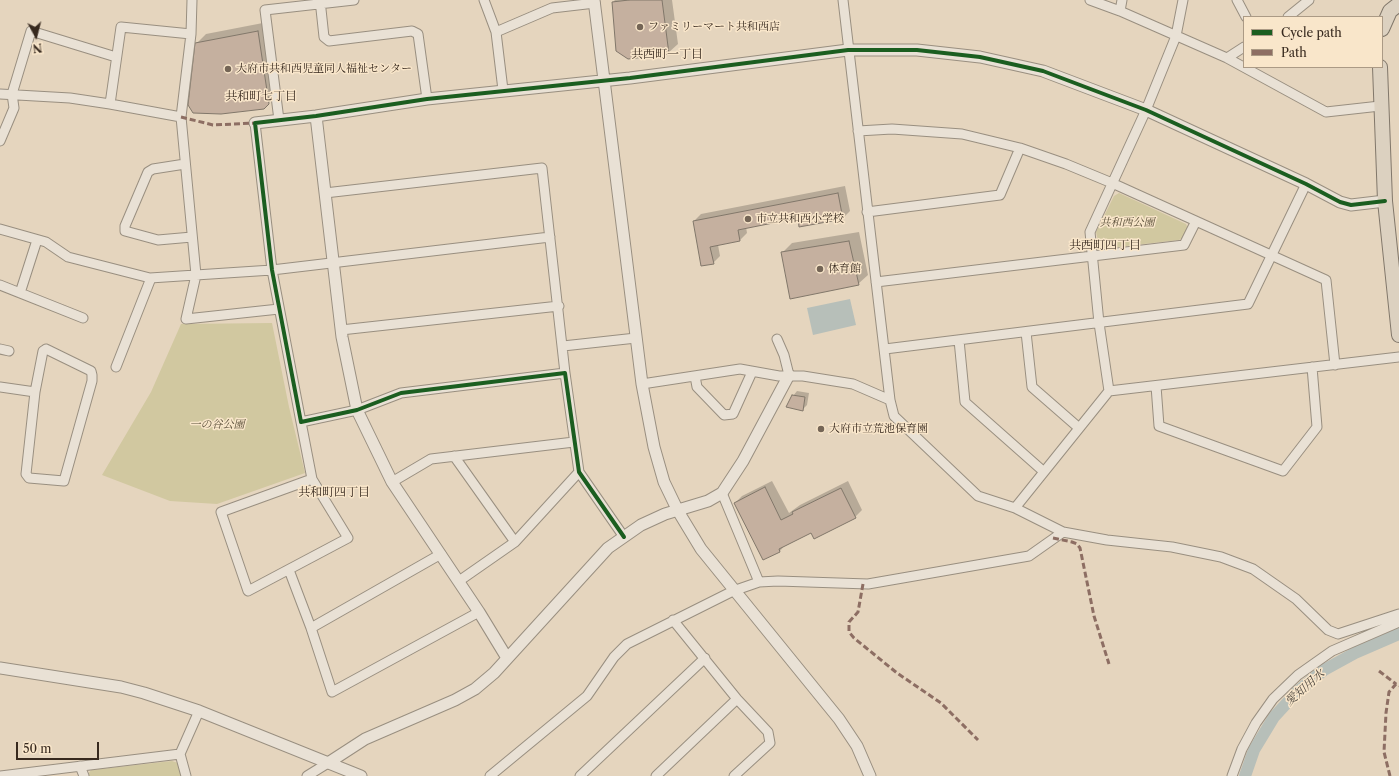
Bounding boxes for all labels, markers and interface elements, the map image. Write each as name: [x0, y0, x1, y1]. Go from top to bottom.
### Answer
north arrow: [16, 16, 56, 56]
legend: [1243, 16, 1383, 68]
place label: ファミリーマート共和西店: [648, 20, 780, 34]
marker: ファミリーマート共和西店: [635, 22, 645, 32]
text: Cycle path: [1281, 25, 1342, 40]
text: N: [32, 40, 43, 55]
text: Path: [1281, 45, 1307, 60]
district label: 共西町一丁目: [631, 48, 703, 62]
place label: 大府市共和西児童同人福祉センター: [236, 62, 412, 76]
marker: 大府市共和西児童同人福祉センター: [223, 64, 233, 74]
district label: 共和町七丁目: [225, 90, 297, 104]
place label: 市立共和西小学校: [756, 212, 844, 226]
marker: 市立共和西小学校: [743, 214, 753, 224]
park label: 共和西公園: [1100, 216, 1154, 230]
district label: 共西町四丁目: [1069, 239, 1141, 253]
place label: 体育館: [828, 262, 861, 276]
marker: 体育館: [815, 264, 825, 274]
park label: 一の谷公園: [190, 418, 244, 432]
place label: 大府市立荒池保育園: [829, 422, 928, 436]
marker: 大府市立荒池保育園: [816, 424, 826, 434]
district label: 共和町四丁目: [298, 486, 370, 500]
water label: 愛知用水: [1282, 667, 1328, 709]
scale bar: [18, 734, 101, 760]
text: 50 m: [23, 741, 52, 756]

